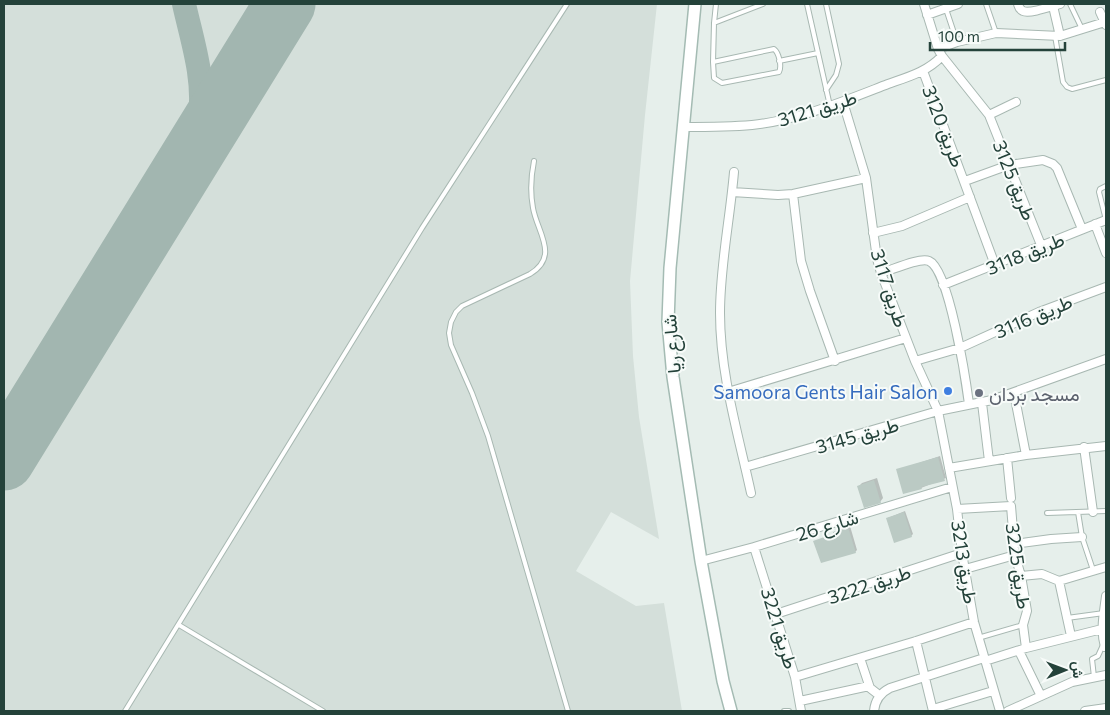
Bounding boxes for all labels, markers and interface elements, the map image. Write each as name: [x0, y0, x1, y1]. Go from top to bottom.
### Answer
scale bar: [930, 20, 1065, 52]
text: 100 m: [938, 27, 980, 45]
street label: طريق 3120: [917, 82, 970, 171]
street label: طريق 3121: [775, 85, 860, 132]
street label: طريق 3125: [988, 137, 1041, 224]
street label: طريق 3118: [982, 227, 1068, 280]
street label: طريق 3117: [866, 246, 913, 330]
street label: طريق 3116: [991, 289, 1076, 344]
street label: شارع ريا: [657, 313, 687, 375]
place label: Samoora Gents Hair Salon: [713, 380, 938, 403]
place label: مسجد بردان: [989, 382, 1080, 406]
marker: Samoora Gents Hair Salon: [942, 385, 954, 397]
marker: مسجد بردان: [973, 387, 985, 399]
street label: طريق 3145: [813, 412, 901, 459]
street label: شارع 26: [793, 505, 862, 547]
street label: طريق 3213: [946, 519, 983, 606]
street label: طريق 3225: [1001, 521, 1036, 611]
street label: طريق 3222: [824, 560, 914, 609]
street label: طريق 3221: [756, 585, 803, 672]
north arrow: [1040, 645, 1090, 695]
text: ش: [1069, 661, 1087, 679]

